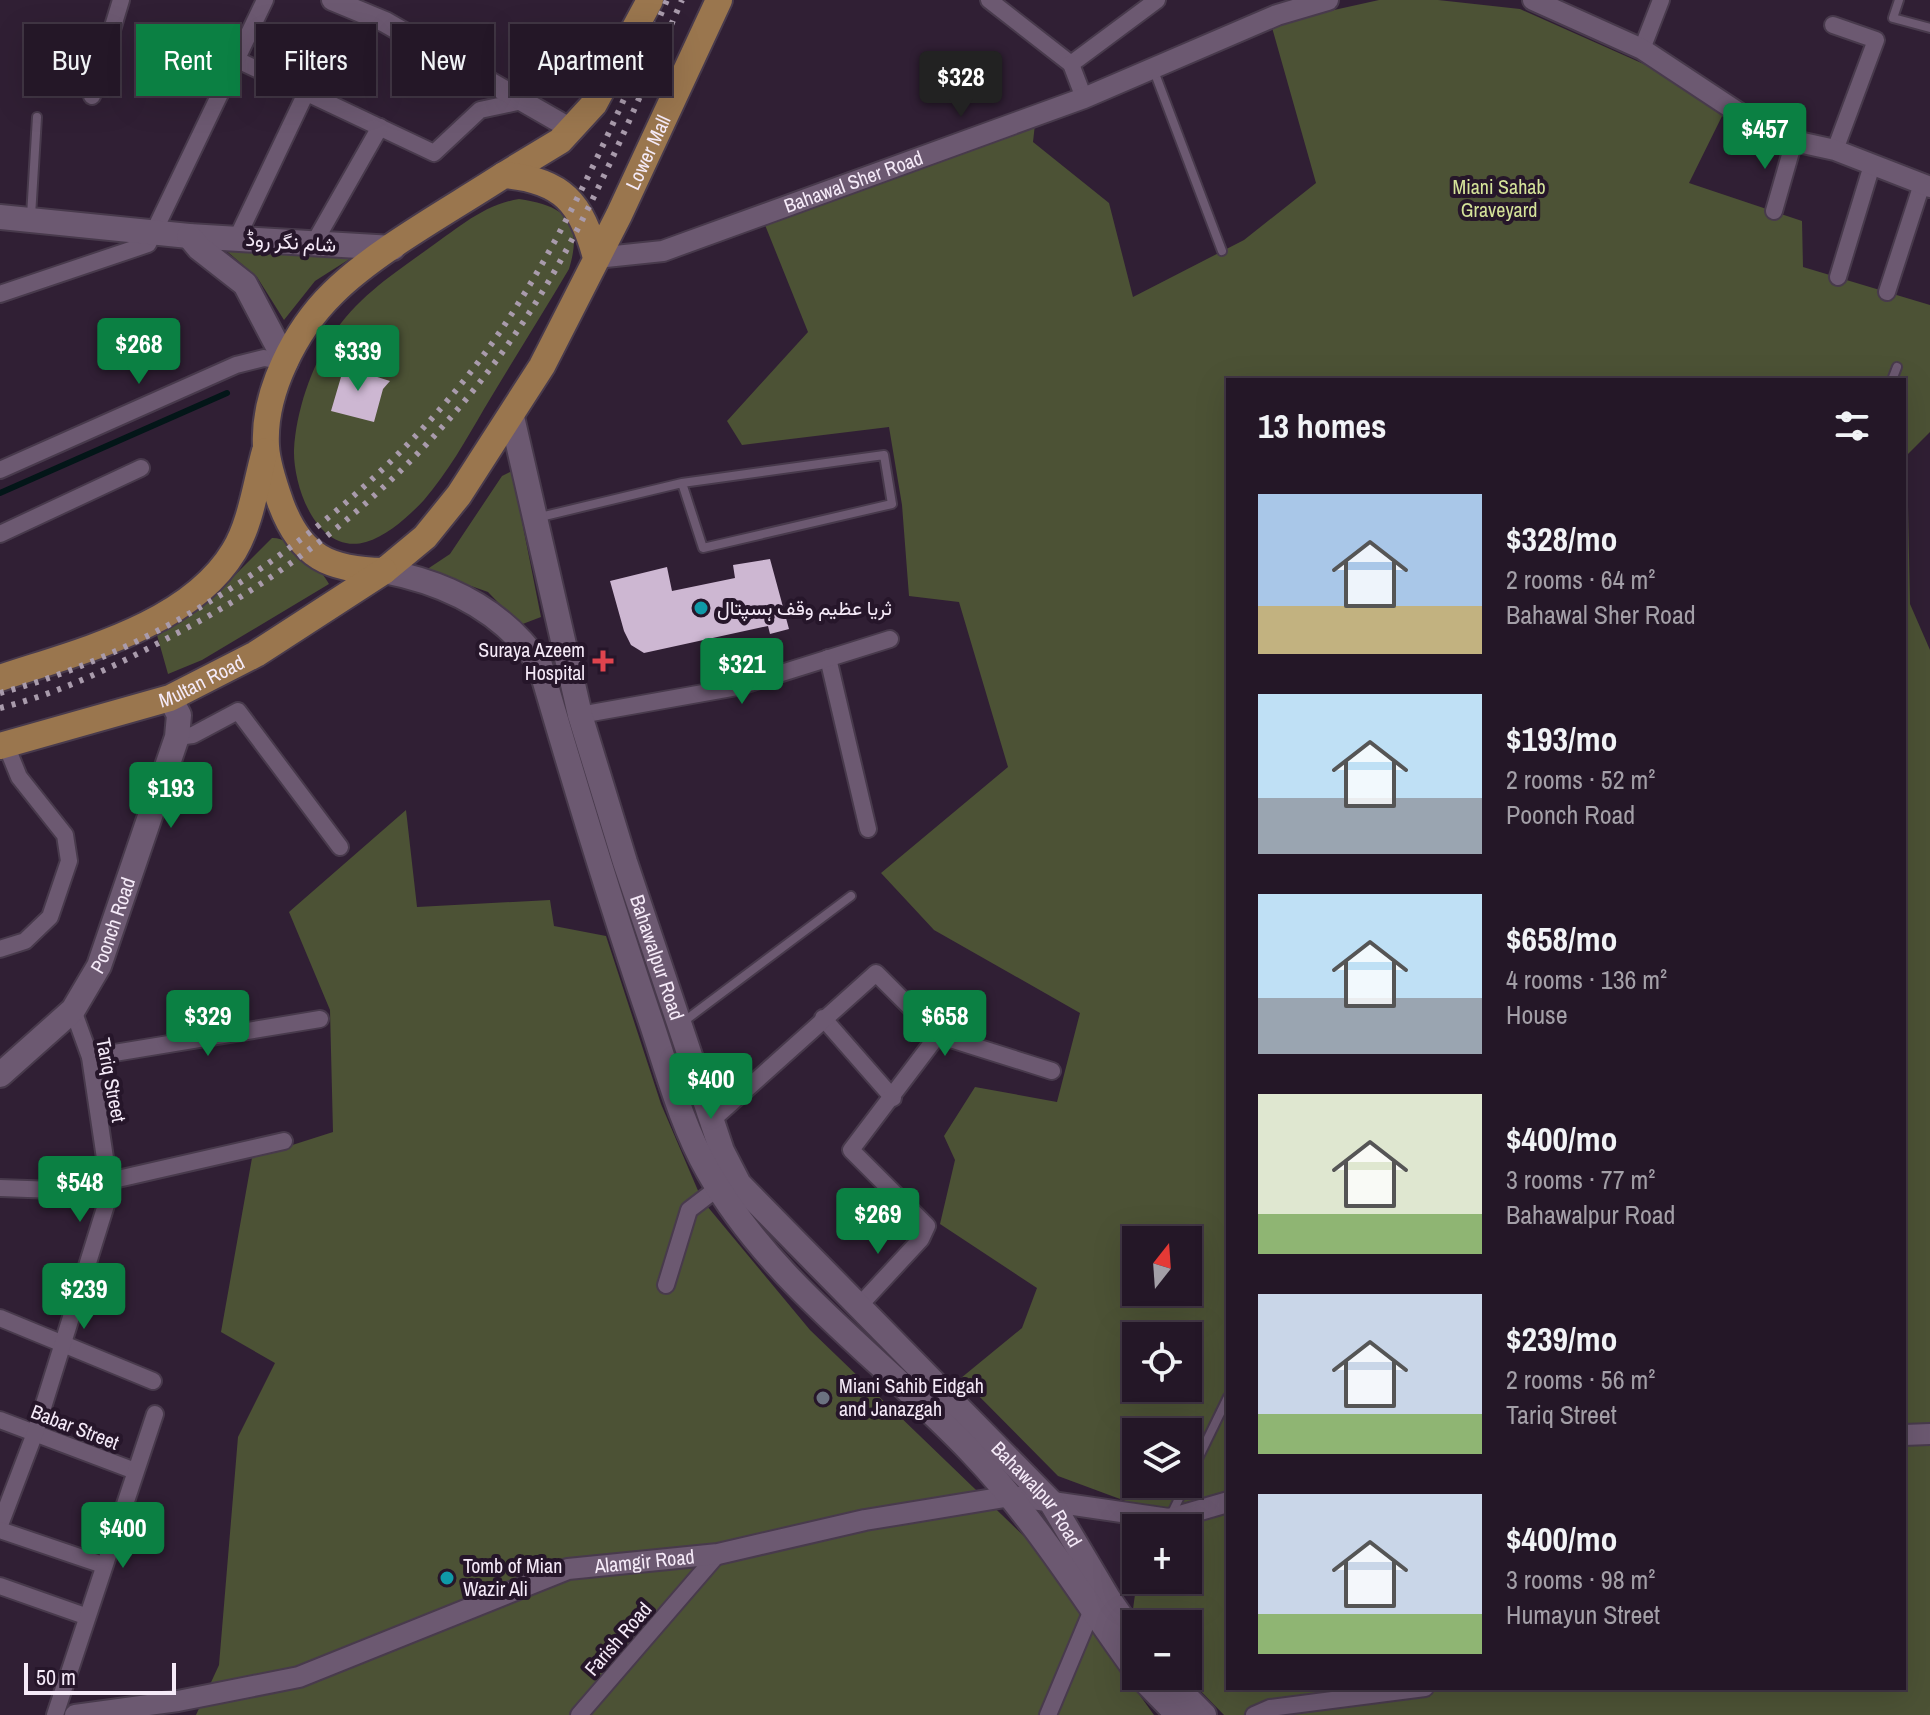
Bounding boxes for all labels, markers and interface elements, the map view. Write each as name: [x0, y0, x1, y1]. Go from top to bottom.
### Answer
chip: Buy: [24, 24, 120, 96]
chip: Rent: [136, 24, 240, 96]
chip: Filters: [256, 24, 376, 96]
chip: New: [392, 24, 494, 96]
chip: Apartment: [510, 24, 672, 96]
pin: $328: [914, 51, 1008, 119]
text: $328: [937, 59, 985, 94]
pin: $457: [1718, 103, 1812, 171]
street label: Lower Mall: [619, 111, 677, 194]
text: $457: [1741, 111, 1789, 146]
street label: Bahawal Sher Road: [780, 144, 926, 219]
park label: Miani Sahab Graveyard: [1453, 173, 1546, 223]
street label: شام نگر روڈ: [245, 225, 337, 258]
pin: $268: [92, 318, 186, 386]
pin: $339: [311, 325, 405, 393]
text: $268: [115, 326, 163, 361]
text: $339: [334, 333, 382, 368]
text: 13 homes: [1258, 403, 1387, 449]
icon: filters: [1830, 404, 1874, 448]
text: $328/mo: [1506, 516, 1618, 562]
icon: home: [1322, 526, 1418, 622]
text: 2 rooms · 64 m²: [1506, 562, 1655, 597]
place label: ثریا عظیم وقف ہسپتال: [717, 594, 892, 622]
text: Bahawal Sher Road: [1506, 597, 1696, 632]
marker: ثریا عظیم وقف ہسپتال: [692, 599, 710, 617]
place label: Suraya Azeem Hospital: [478, 636, 585, 686]
pin: $321: [695, 638, 789, 706]
text: $321: [718, 646, 766, 681]
street label: Multan Road: [155, 648, 249, 714]
marker: Suraya Azeem Hospital: [592, 650, 614, 672]
text: $193/mo: [1506, 716, 1618, 762]
icon: home: [1322, 726, 1418, 822]
pin: $193: [124, 762, 218, 830]
text: 2 rooms · 52 m²: [1506, 762, 1655, 797]
text: $193: [147, 770, 195, 805]
text: Poonch Road: [1506, 797, 1635, 832]
street label: Poonch Road: [84, 874, 141, 978]
street label: Bahawalpur Road: [624, 891, 691, 1023]
text: $658/mo: [1506, 916, 1618, 962]
icon: home: [1322, 926, 1418, 1022]
text: 4 rooms · 136 m²: [1506, 962, 1667, 997]
pin: $329: [161, 990, 255, 1058]
pin: $658: [898, 990, 992, 1058]
text: House: [1506, 997, 1568, 1032]
text: $329: [184, 998, 232, 1033]
text: $658: [921, 998, 969, 1033]
street label: Tariq Street: [90, 1036, 133, 1125]
pin: $400: [664, 1053, 758, 1121]
text: $400: [687, 1061, 735, 1096]
text: $400/mo: [1506, 1116, 1618, 1162]
icon: home: [1322, 1126, 1418, 1222]
pin: $548: [33, 1156, 127, 1224]
text: 3 rooms · 77 m²: [1506, 1162, 1655, 1197]
text: $548: [56, 1164, 104, 1199]
pin: $269: [831, 1188, 925, 1256]
text: $269: [854, 1196, 902, 1231]
text: Bahawalpur Road: [1506, 1197, 1675, 1232]
north arrow: [1122, 1226, 1202, 1306]
map controls: [1122, 1226, 1202, 1690]
pin: $239: [37, 1263, 131, 1331]
text: $239: [60, 1271, 108, 1306]
text: $239/mo: [1506, 1316, 1618, 1362]
button: locate: [1122, 1322, 1202, 1402]
icon: home: [1322, 1326, 1418, 1422]
text: 2 rooms · 56 m²: [1506, 1362, 1655, 1397]
place label: Miani Sahib Eidgah and Janazgah: [839, 1372, 984, 1422]
marker: Miani Sahib Eidgah and Janazgah: [814, 1389, 832, 1407]
street label: Babar Street: [27, 1397, 123, 1456]
text: Tariq Street: [1506, 1397, 1617, 1432]
button: layers: [1122, 1418, 1202, 1498]
street label: Bahawalpur Road: [986, 1435, 1089, 1552]
pin: $400: [76, 1502, 170, 1570]
text: $400: [99, 1510, 147, 1545]
button: +: [1122, 1514, 1202, 1594]
text: $400/mo: [1506, 1516, 1618, 1562]
icon: home: [1322, 1526, 1418, 1622]
street label: Alamgir Road: [592, 1542, 696, 1579]
place label: Tomb of Mian Wazir Ali: [463, 1552, 562, 1602]
text: 3 rooms · 98 m²: [1506, 1562, 1655, 1597]
marker: Tomb of Mian Wazir Ali: [438, 1569, 456, 1587]
street label: Farish Road: [578, 1596, 657, 1681]
text: Humayun Street: [1506, 1597, 1660, 1632]
button: −: [1122, 1610, 1202, 1690]
scale bar: [24, 1659, 176, 1695]
text: 50 m: [36, 1662, 76, 1692]

